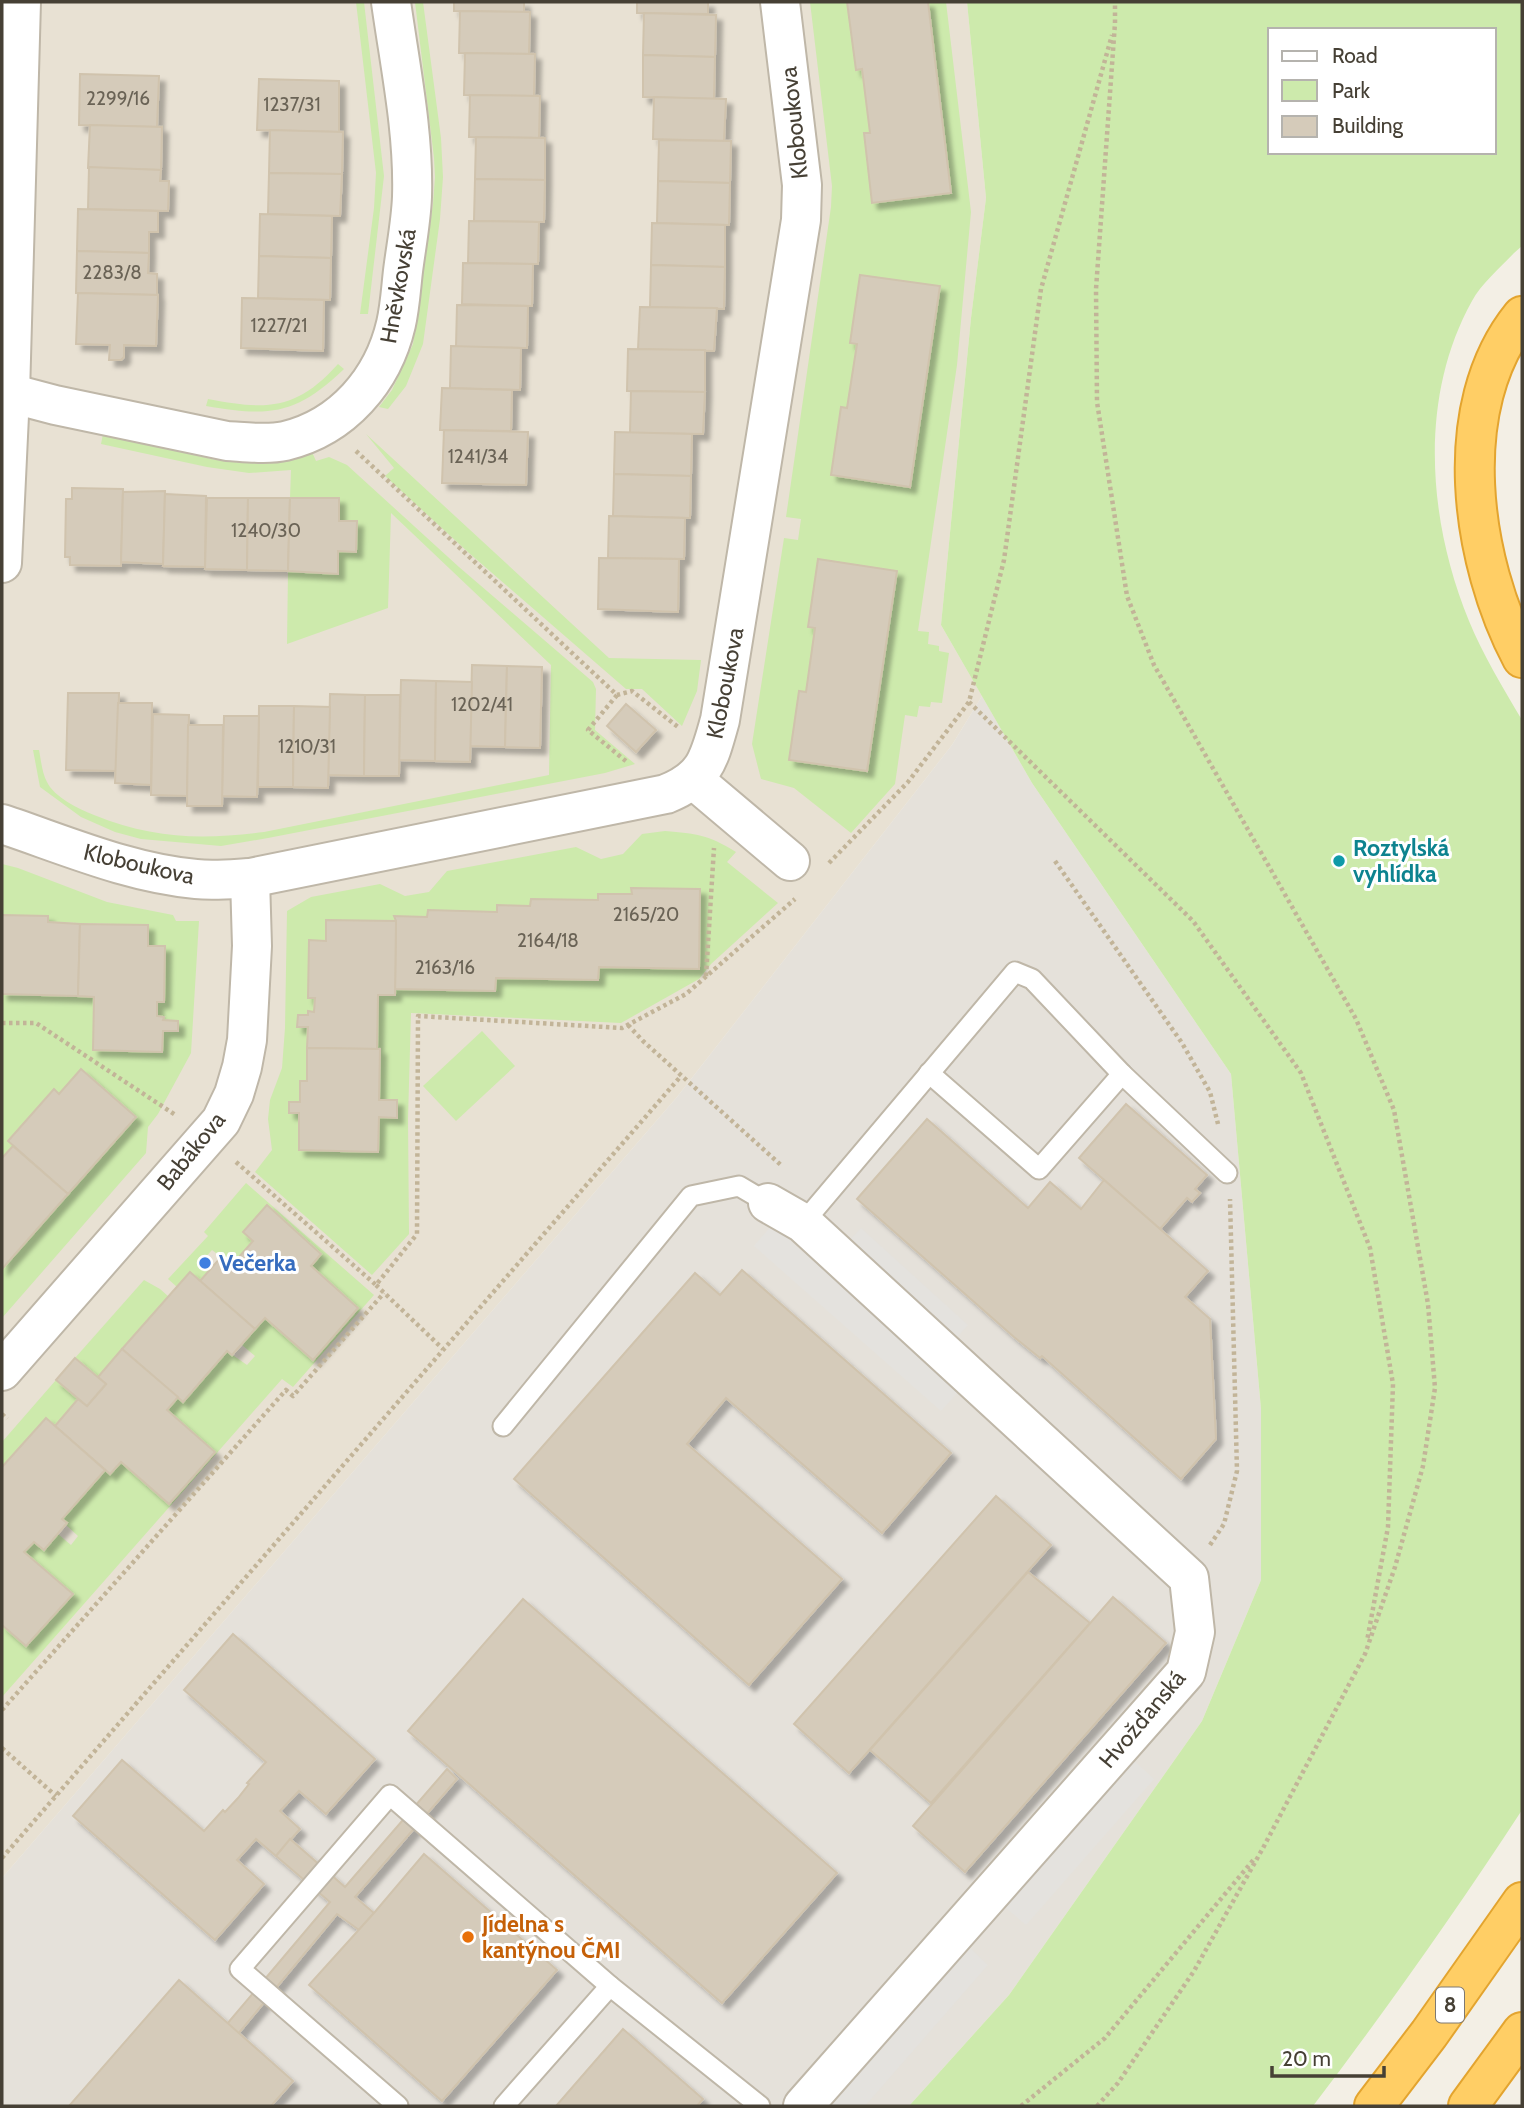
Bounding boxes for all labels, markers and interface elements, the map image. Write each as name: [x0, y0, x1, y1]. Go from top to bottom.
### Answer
legend: [1268, 28, 1496, 154]
text: Road: [1332, 43, 1378, 68]
street label: Kloboukova: [774, 65, 814, 181]
text: Park: [1332, 78, 1370, 103]
house number: 2299/16: [86, 87, 150, 110]
house number: 1237/31: [263, 93, 321, 116]
text: Building: [1332, 113, 1404, 138]
street label: Hněvkovská: [374, 226, 422, 346]
house number: 2283/8: [82, 261, 142, 284]
house number: 1227/21: [251, 314, 307, 337]
house number: 1241/34: [448, 445, 508, 468]
house number: 1240/30: [231, 519, 301, 542]
street label: Kloboukova: [700, 625, 750, 741]
house number: 1202/41: [451, 693, 513, 716]
house number: 1210/31: [278, 735, 336, 758]
place label: Roztylská vyhlídka: [1353, 834, 1450, 888]
street label: Kloboukova: [81, 838, 197, 890]
marker: Roztylská vyhlídka: [1331, 853, 1347, 869]
house number: 2165/20: [613, 903, 679, 926]
house number: 2164/18: [517, 929, 579, 952]
house number: 2163/16: [415, 956, 475, 979]
street label: Babákova: [151, 1106, 231, 1196]
place label: Večerka: [219, 1249, 297, 1277]
marker: Večerka: [197, 1255, 213, 1271]
street label: Hvožďanská: [1093, 1664, 1191, 1774]
place label: Jídelna s kantýnou ČMI: [481, 1910, 621, 1964]
marker: Jídelna s kantýnou ČMI: [460, 1929, 476, 1945]
road number: 8: [1436, 1988, 1464, 2022]
scale bar: [1272, 2035, 1384, 2078]
text: 20 m: [1282, 2046, 1331, 2071]

